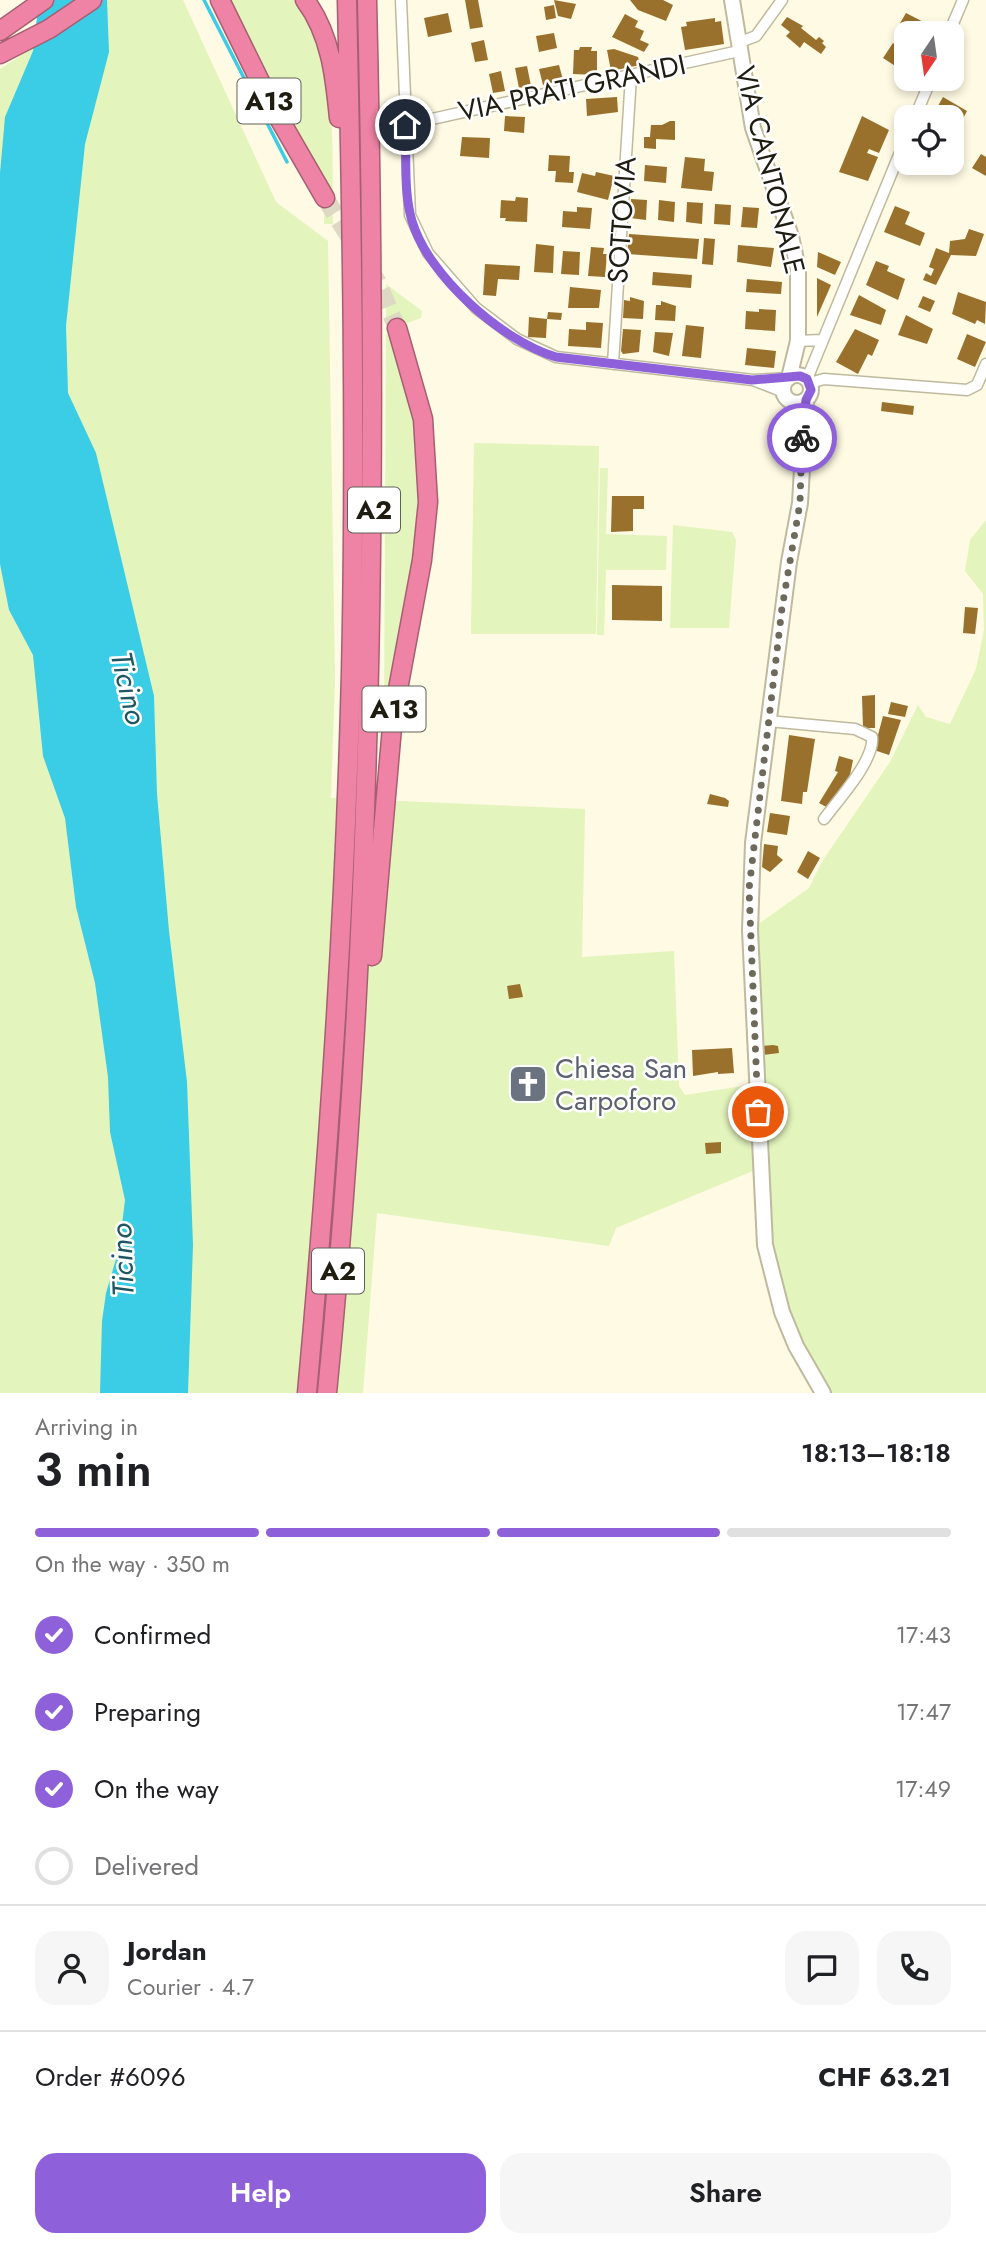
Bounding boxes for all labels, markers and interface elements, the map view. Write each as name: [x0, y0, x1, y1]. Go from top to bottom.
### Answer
north arrow: [894, 21, 964, 91]
map controls: [894, 21, 964, 175]
street label: VIA PRATI GRANDI: [455, 44, 689, 132]
street label: VIA CANTONALE: [724, 62, 816, 278]
road number: A13: [238, 78, 300, 124]
pin: [375, 95, 435, 155]
button: locate: [894, 105, 964, 175]
icon: home: [386, 106, 424, 144]
street label: SOTTOVIA: [597, 155, 647, 285]
courier: [767, 403, 837, 473]
icon: bike: [783, 419, 821, 457]
road number: A2: [348, 488, 400, 532]
water label: Ticino: [100, 647, 158, 729]
road number: A13: [362, 687, 426, 732]
place label: Chiesa San Carpoforo: [555, 1048, 687, 1121]
church icon: Chiesa San Carpoforo: [507, 1063, 549, 1105]
pin: [728, 1082, 788, 1142]
icon: bag: [739, 1093, 777, 1131]
water label: Ticino: [99, 1222, 145, 1298]
road number: A2: [312, 1248, 364, 1294]
text: Arriving in: [35, 1410, 138, 1444]
text: 18:13–18:18: [801, 1434, 951, 1472]
text: 3 min: [35, 1437, 152, 1503]
text: On the way · 350 m: [35, 1547, 230, 1581]
icon: check: [35, 1616, 73, 1654]
text: Confirmed: [94, 1616, 211, 1654]
text: 17:43: [896, 1618, 951, 1652]
icon: check: [35, 1693, 73, 1731]
text: Preparing: [94, 1693, 201, 1731]
text: 17:47: [896, 1695, 951, 1729]
icon: check: [35, 1770, 73, 1808]
text: On the way: [94, 1770, 219, 1808]
text: 17:49: [895, 1772, 951, 1806]
text: Delivered: [94, 1847, 199, 1885]
button: person: [35, 1931, 109, 2005]
button: chat: [785, 1931, 859, 2005]
button: phone: [877, 1931, 951, 2005]
text: Jordan: [127, 1932, 207, 1970]
text: Courier · 4.7: [127, 1970, 254, 2004]
text: Order #6096: [35, 2058, 186, 2096]
text: CHF 63.21: [818, 2058, 951, 2096]
button: Help: [35, 2153, 486, 2233]
button: Share: [500, 2153, 951, 2233]

